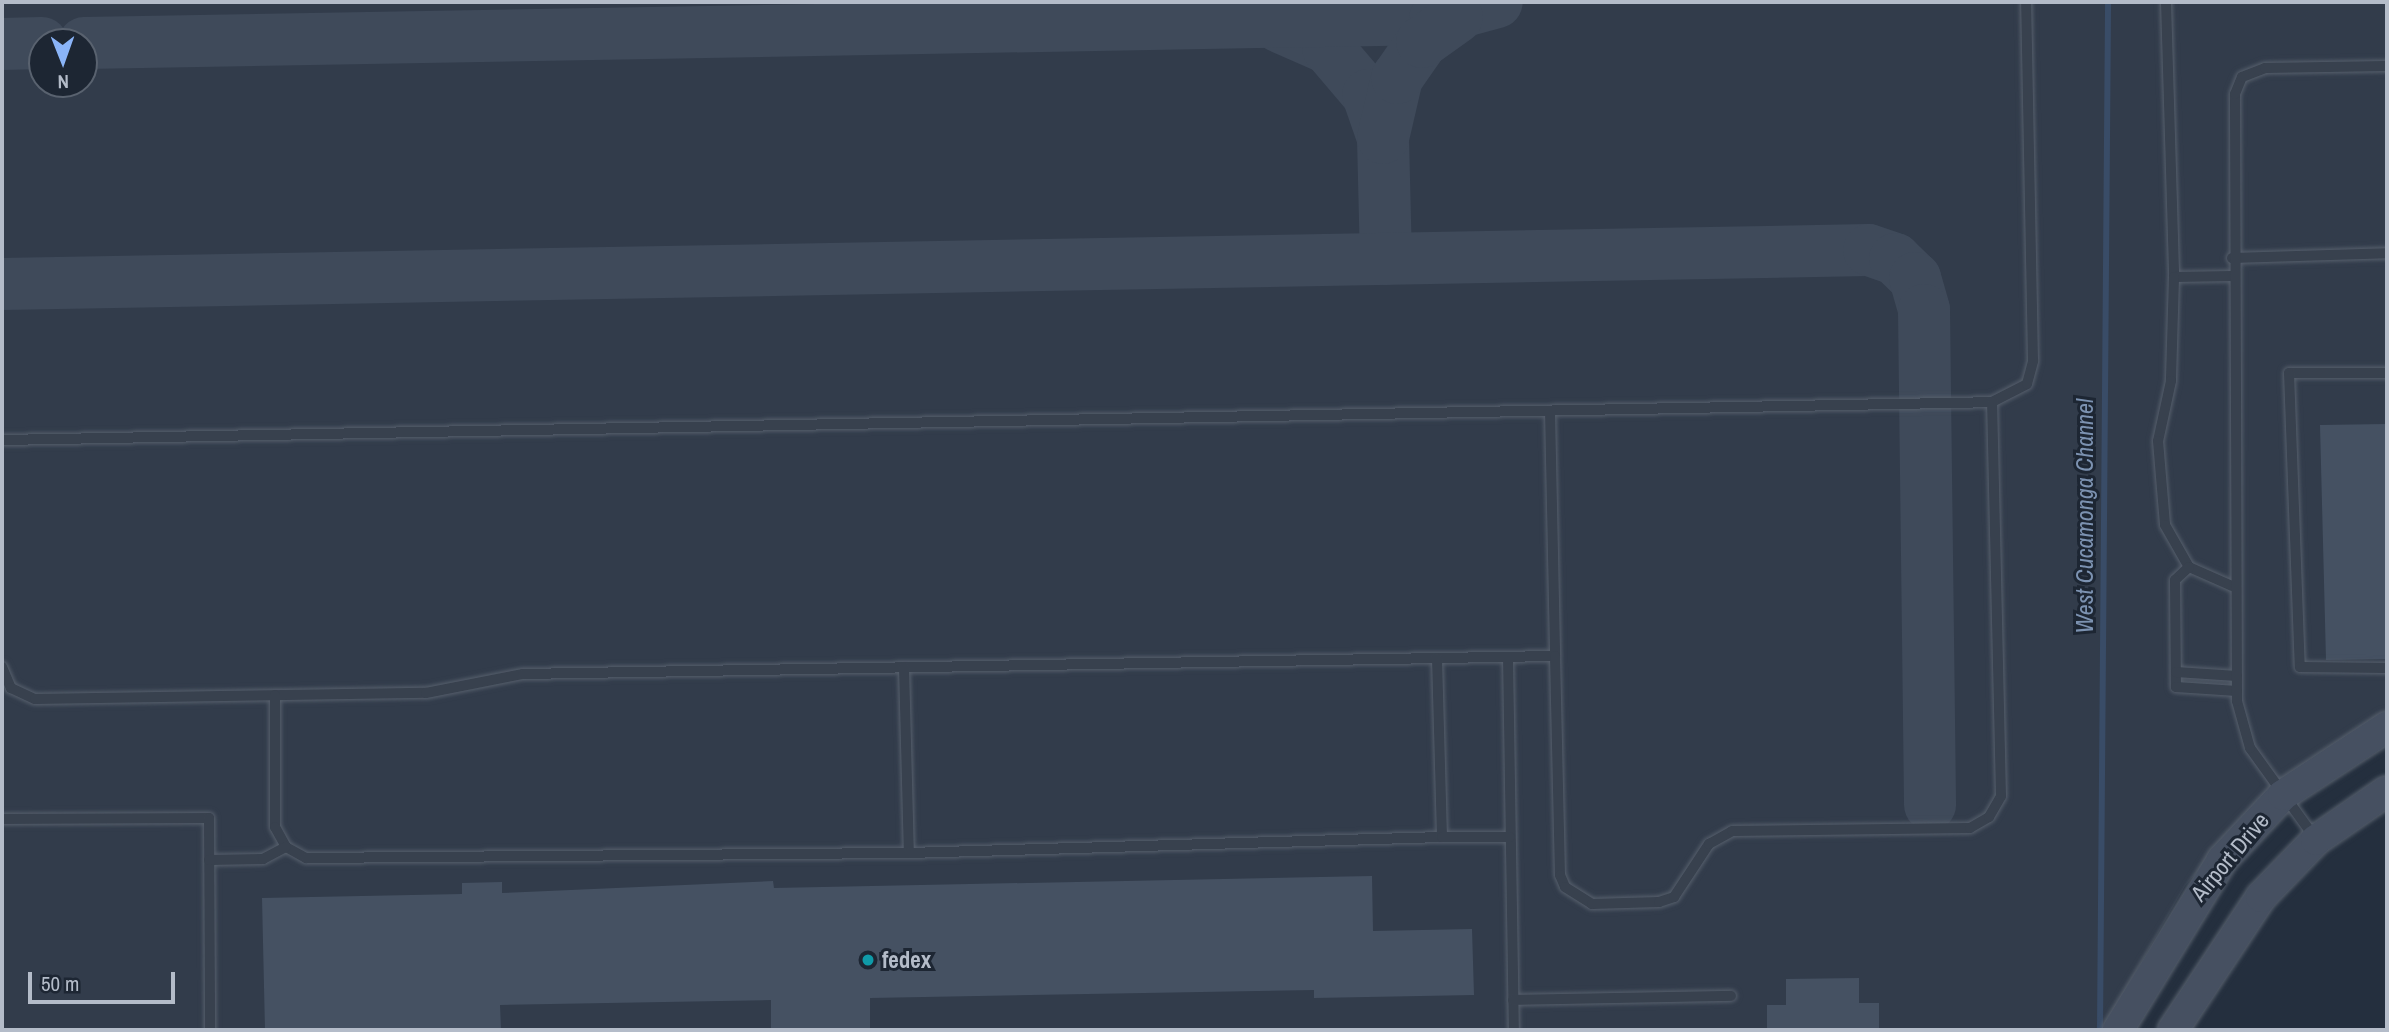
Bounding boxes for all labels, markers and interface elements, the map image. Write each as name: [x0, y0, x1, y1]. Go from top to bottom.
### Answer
north arrow: [28, 28, 98, 98]
text: N: [57, 69, 69, 95]
water label: West Cucamonga Channel: [2071, 399, 2099, 633]
street label: Airport Drive: [2185, 807, 2275, 907]
place label: fedex: [882, 946, 931, 974]
marker: fedex: [860, 952, 876, 968]
scale bar: [32, 958, 178, 1002]
text: 50 m: [41, 969, 79, 998]

